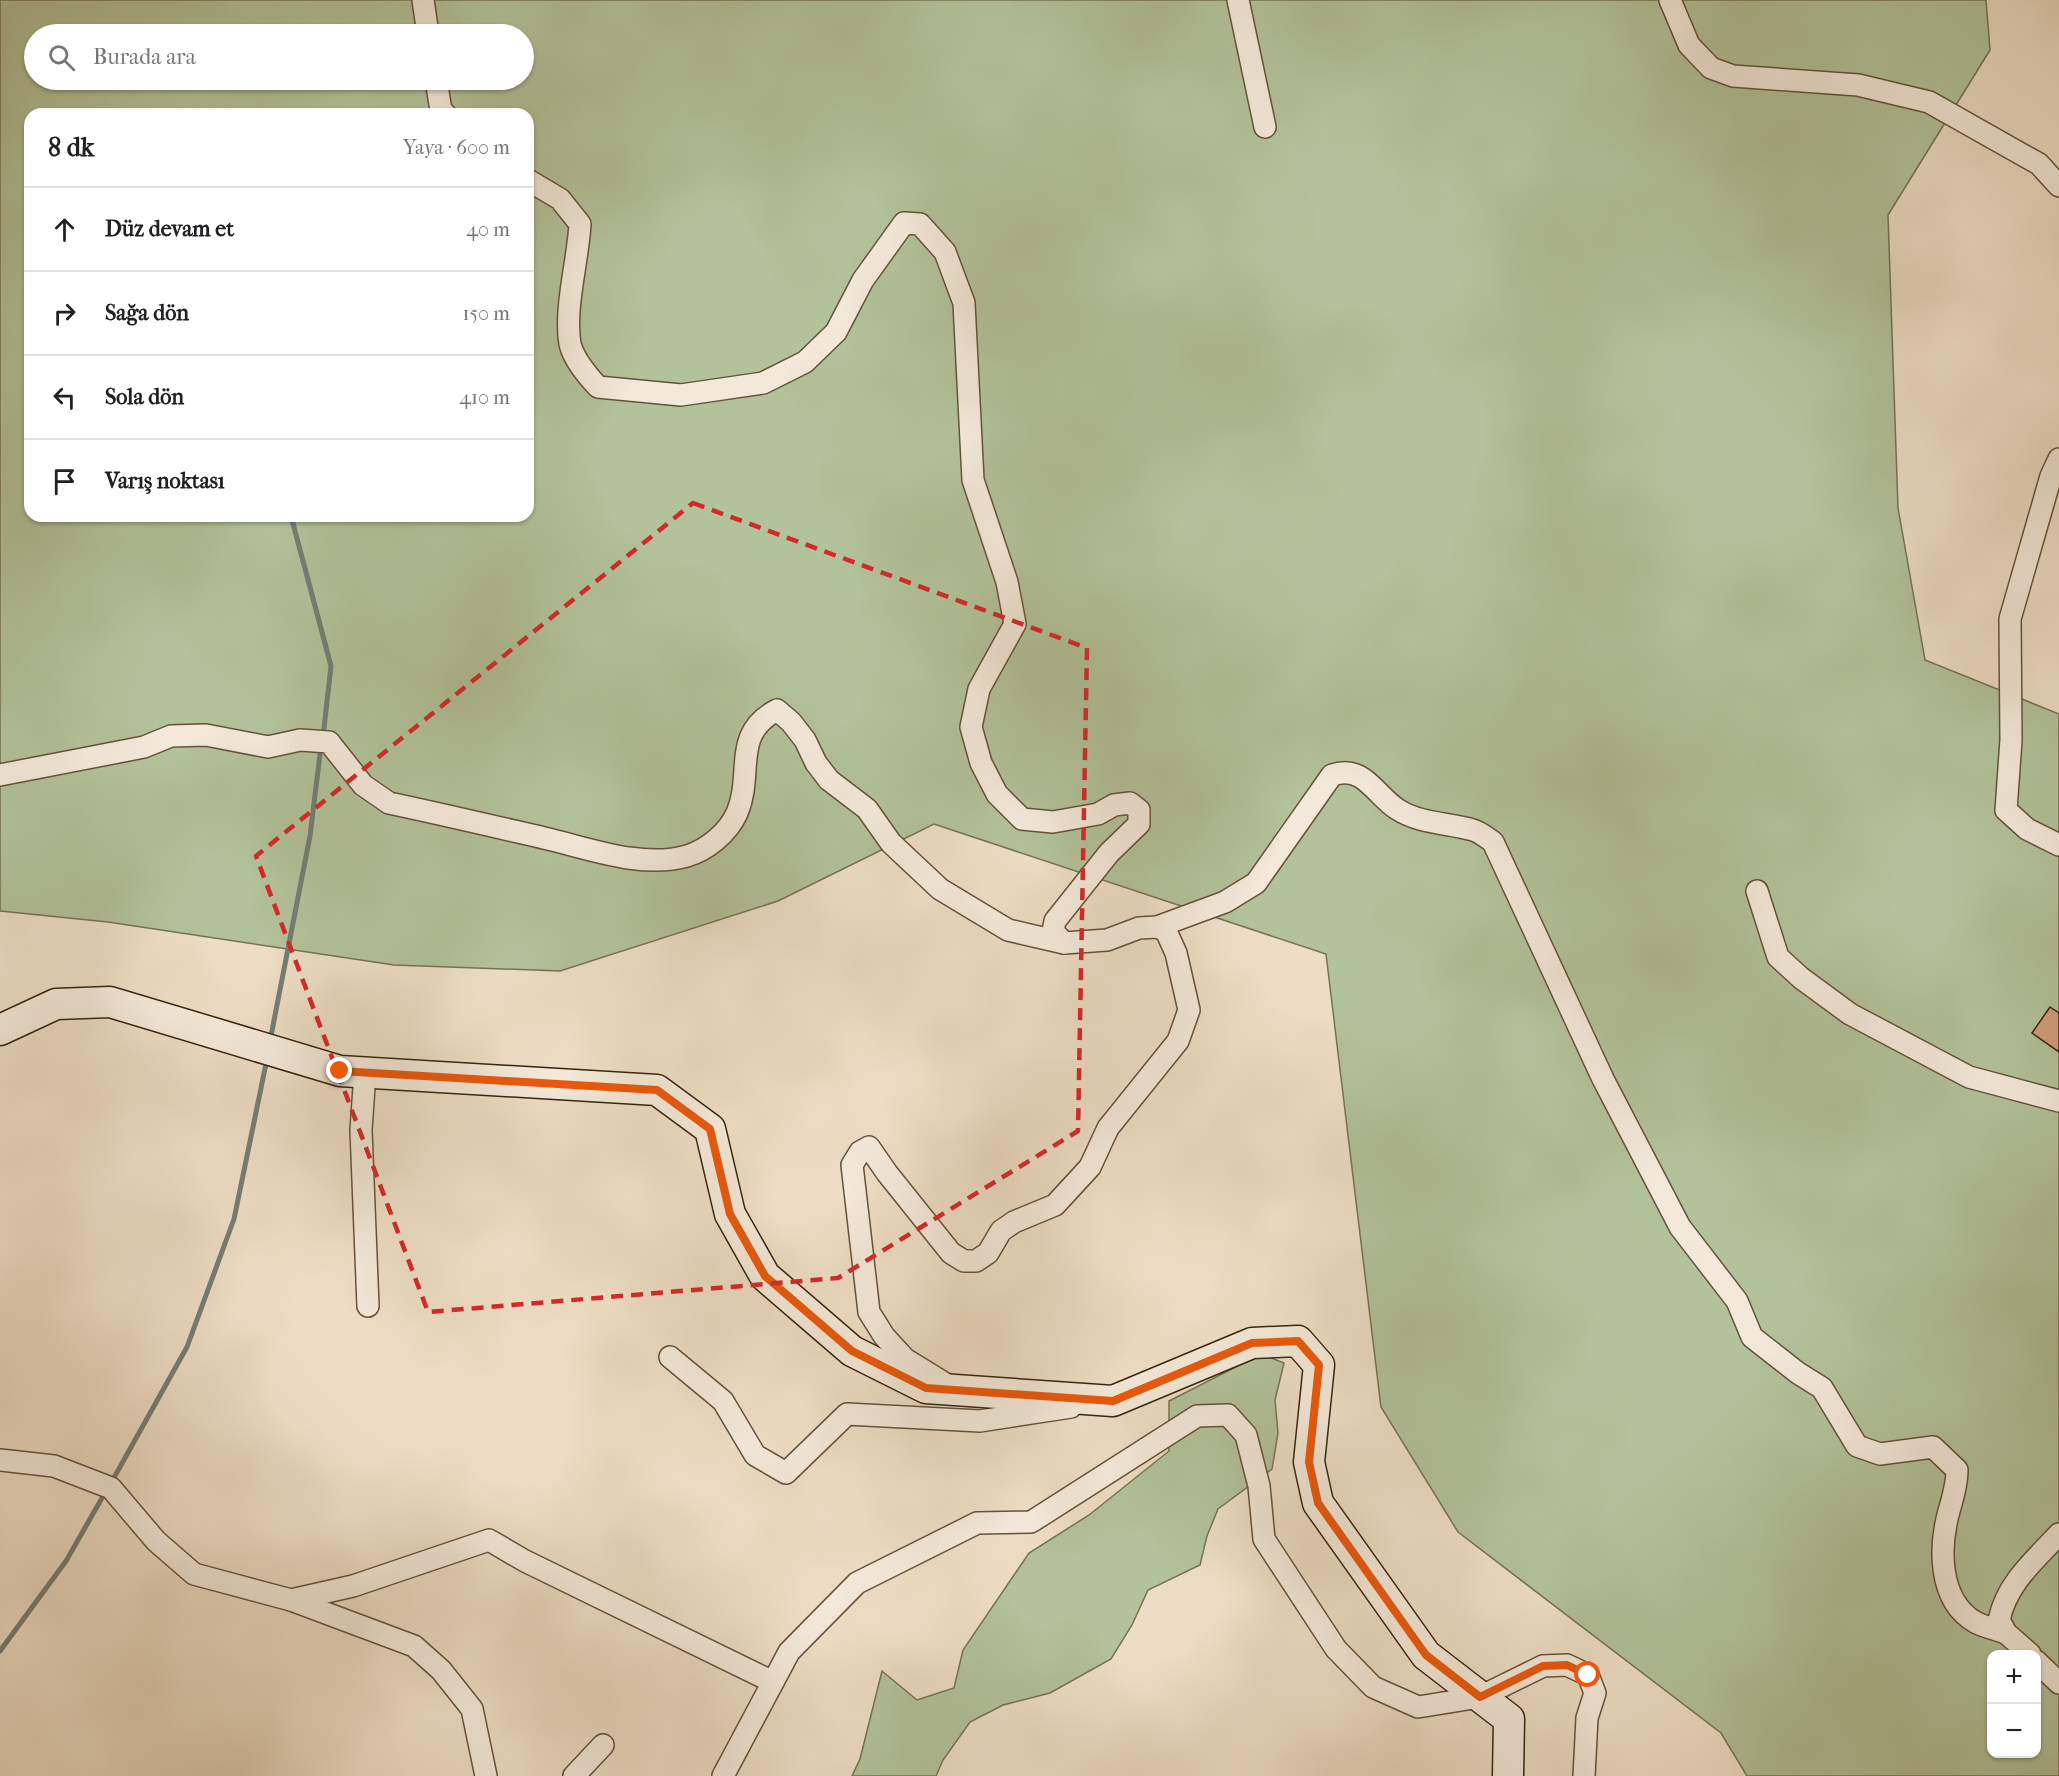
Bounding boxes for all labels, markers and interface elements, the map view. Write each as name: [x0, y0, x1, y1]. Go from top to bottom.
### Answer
search box: [24, 24, 534, 90]
icon: search: [45, 41, 78, 74]
text: Burada ara: [93, 44, 196, 70]
text: 8 dk: [48, 132, 94, 163]
text: Yaya · 600 m: [403, 136, 510, 159]
icon: ahead: [48, 213, 81, 246]
text: Düz devam et: [105, 216, 234, 242]
text: 40 m: [466, 218, 510, 241]
icon: right: [48, 297, 81, 330]
text: Sağa dön: [105, 300, 189, 326]
text: 150 m: [462, 302, 510, 325]
icon: left: [48, 381, 81, 414]
text: Sola dön: [105, 384, 184, 410]
text: 410 m: [459, 386, 510, 409]
icon: arrive: [48, 465, 81, 498]
text: Varış noktası: [105, 468, 224, 494]
route end: [326, 1057, 352, 1083]
map controls: [1987, 1650, 2041, 1758]
button: +: [1987, 1650, 2041, 1704]
route start: [1574, 1661, 1600, 1687]
button: −: [1987, 1704, 2041, 1758]

